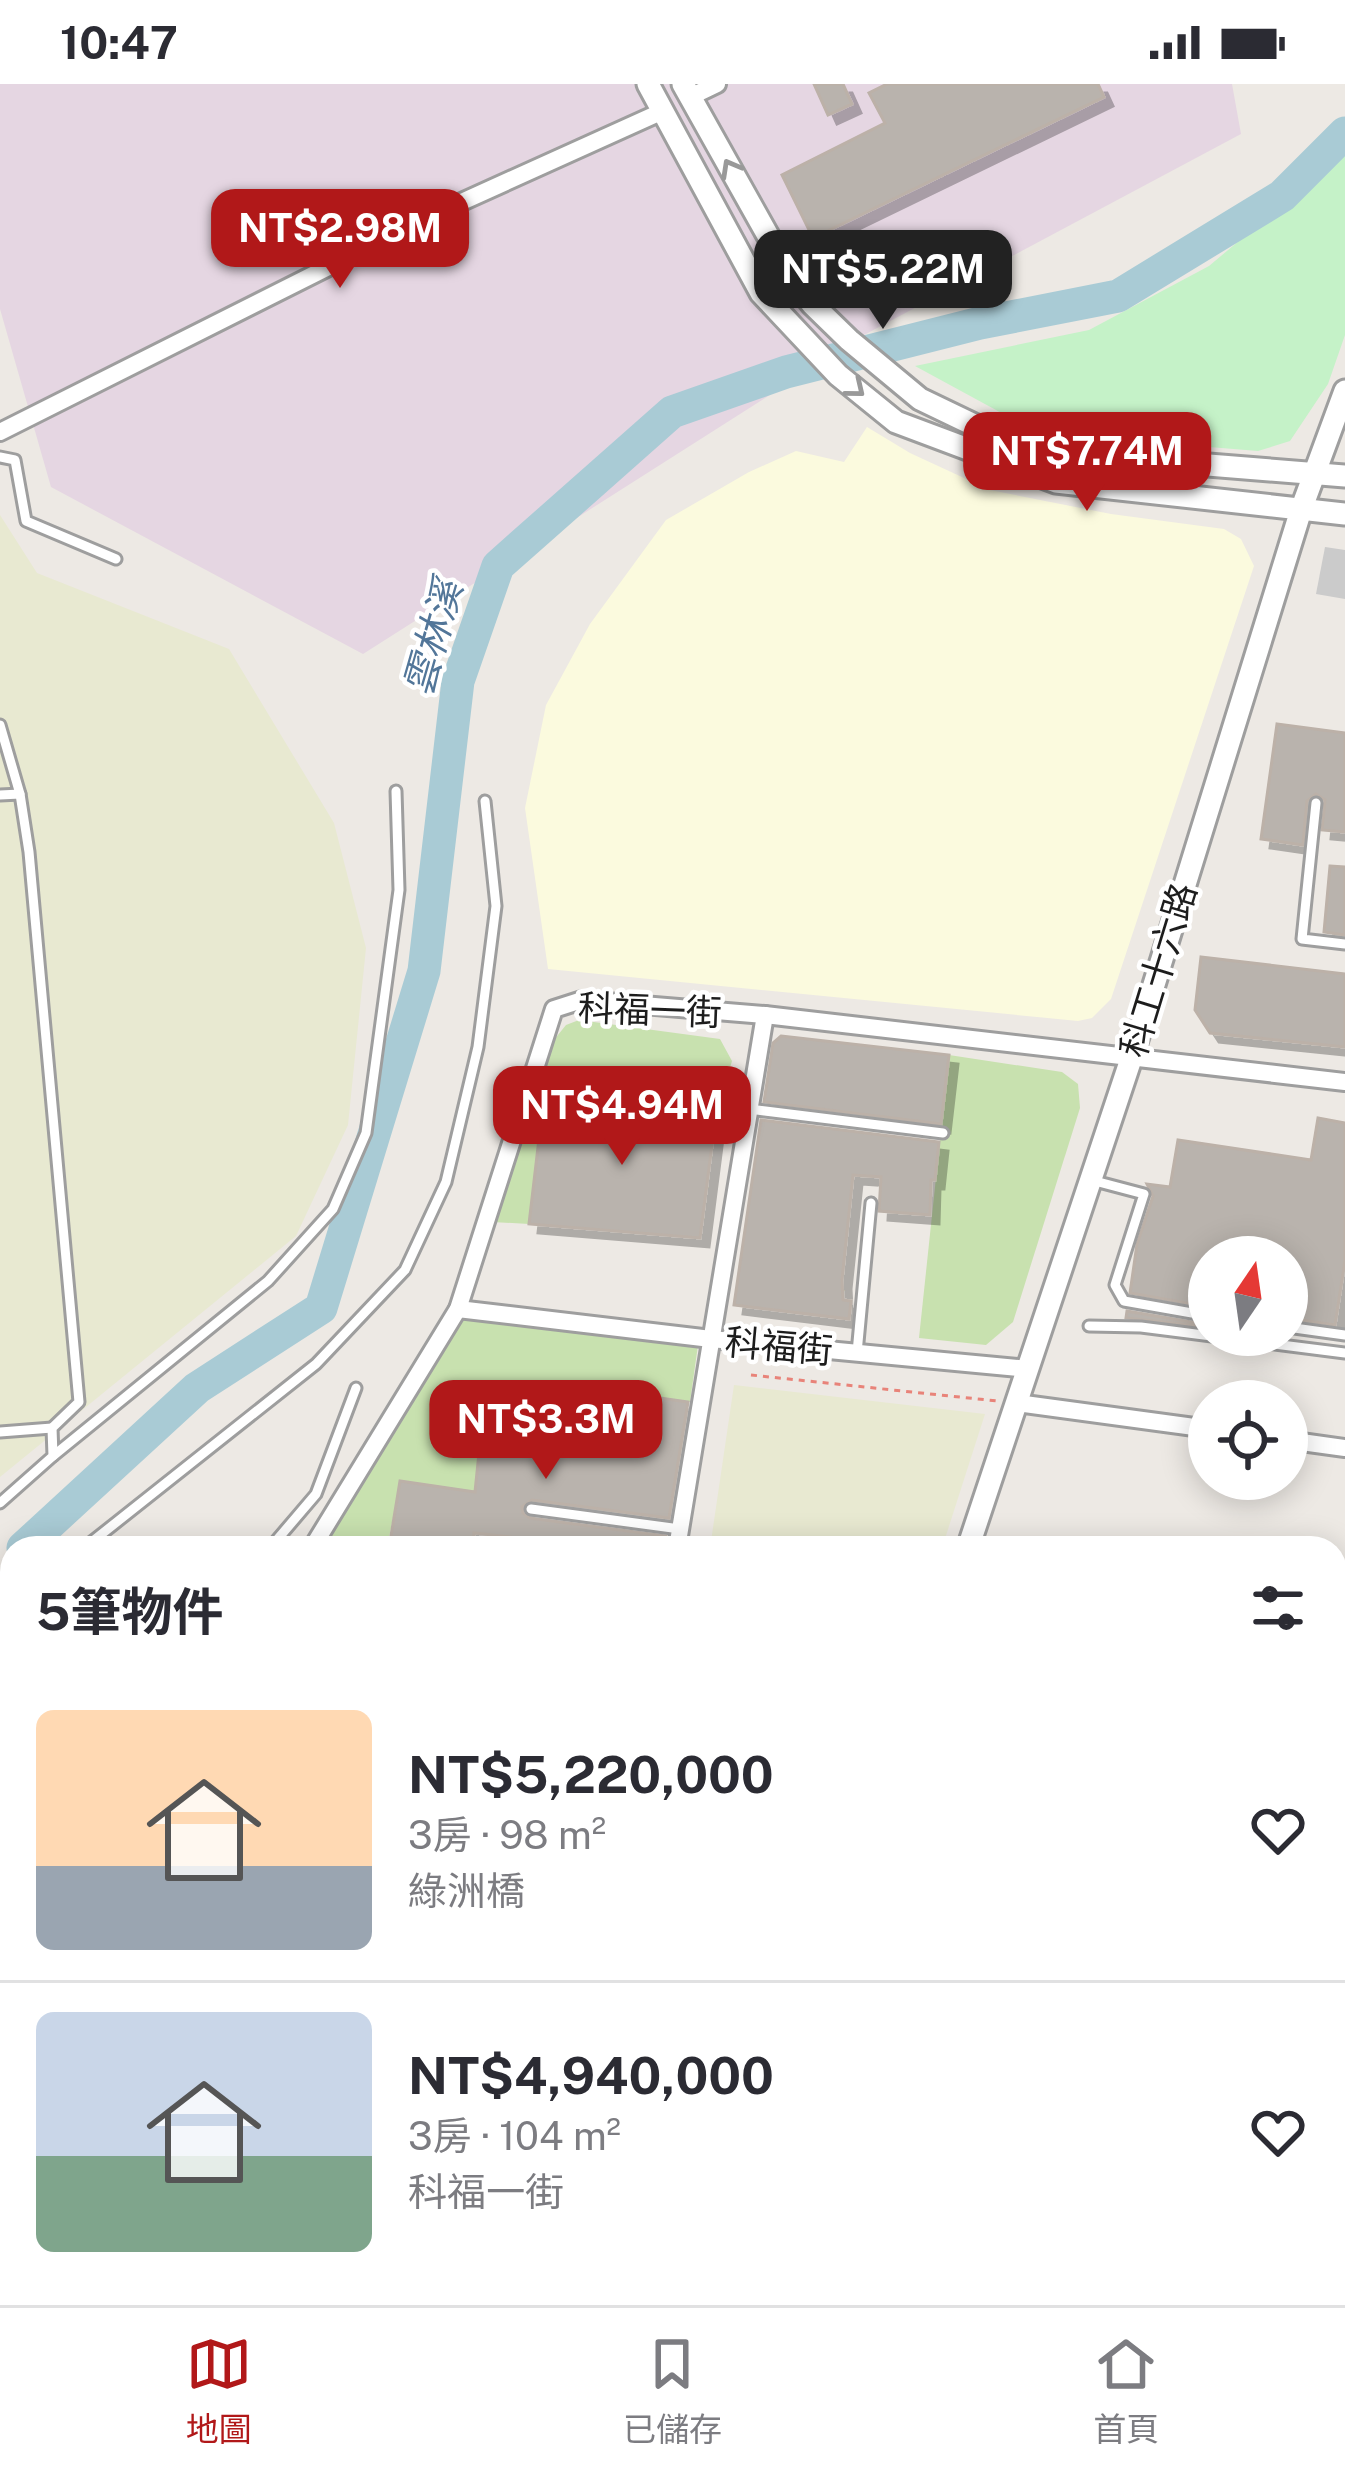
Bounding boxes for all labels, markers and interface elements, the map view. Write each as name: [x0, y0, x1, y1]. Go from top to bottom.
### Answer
text: 10:47: [60, 16, 178, 69]
one-way arrow: [721, 160, 744, 181]
pin: NT$2.98M: [216, 189, 464, 291]
text: NT$2.98M: [238, 205, 442, 251]
pin: NT$5.22M: [759, 230, 1007, 332]
text: NT$5.22M: [781, 246, 985, 292]
one-way arrow: [842, 375, 864, 397]
pin: NT$7.74M: [963, 412, 1211, 514]
text: NT$7.74M: [990, 428, 1184, 474]
water label: 雲林溪: [395, 571, 473, 701]
street label: 科工十六路: [1112, 878, 1204, 1062]
street label: 科福一街: [577, 986, 723, 1034]
pin: NT$4.94M: [498, 1066, 746, 1168]
text: NT$4.94M: [520, 1082, 724, 1128]
north arrow: [1188, 1236, 1308, 1356]
map controls: [1188, 1236, 1308, 1500]
street label: 科福街: [723, 1320, 835, 1372]
pin: NT$3.3M: [435, 1380, 657, 1482]
button: locate: [1188, 1380, 1308, 1500]
text: NT$3.3M: [456, 1396, 636, 1442]
icon: filters: [1245, 1575, 1311, 1641]
text: 5筆物件: [36, 1582, 223, 1641]
text: NT$5,220,000: [408, 1745, 774, 1804]
icon: home: [132, 1758, 276, 1902]
icon: heart: [1245, 1797, 1311, 1863]
text: 3房 · 98 m²: [408, 1812, 606, 1858]
text: 綠洲橋: [408, 1868, 525, 1914]
text: NT$4,940,000: [408, 2046, 774, 2105]
icon: home: [132, 2060, 276, 2204]
icon: heart: [1245, 2099, 1311, 2165]
text: 3房 · 104 m²: [408, 2113, 621, 2159]
text: 科福一街: [408, 2169, 564, 2215]
tab: 地圖: [186, 2331, 252, 2451]
tab: 已儲存: [623, 2331, 722, 2451]
tab: 首頁: [1093, 2331, 1159, 2451]

